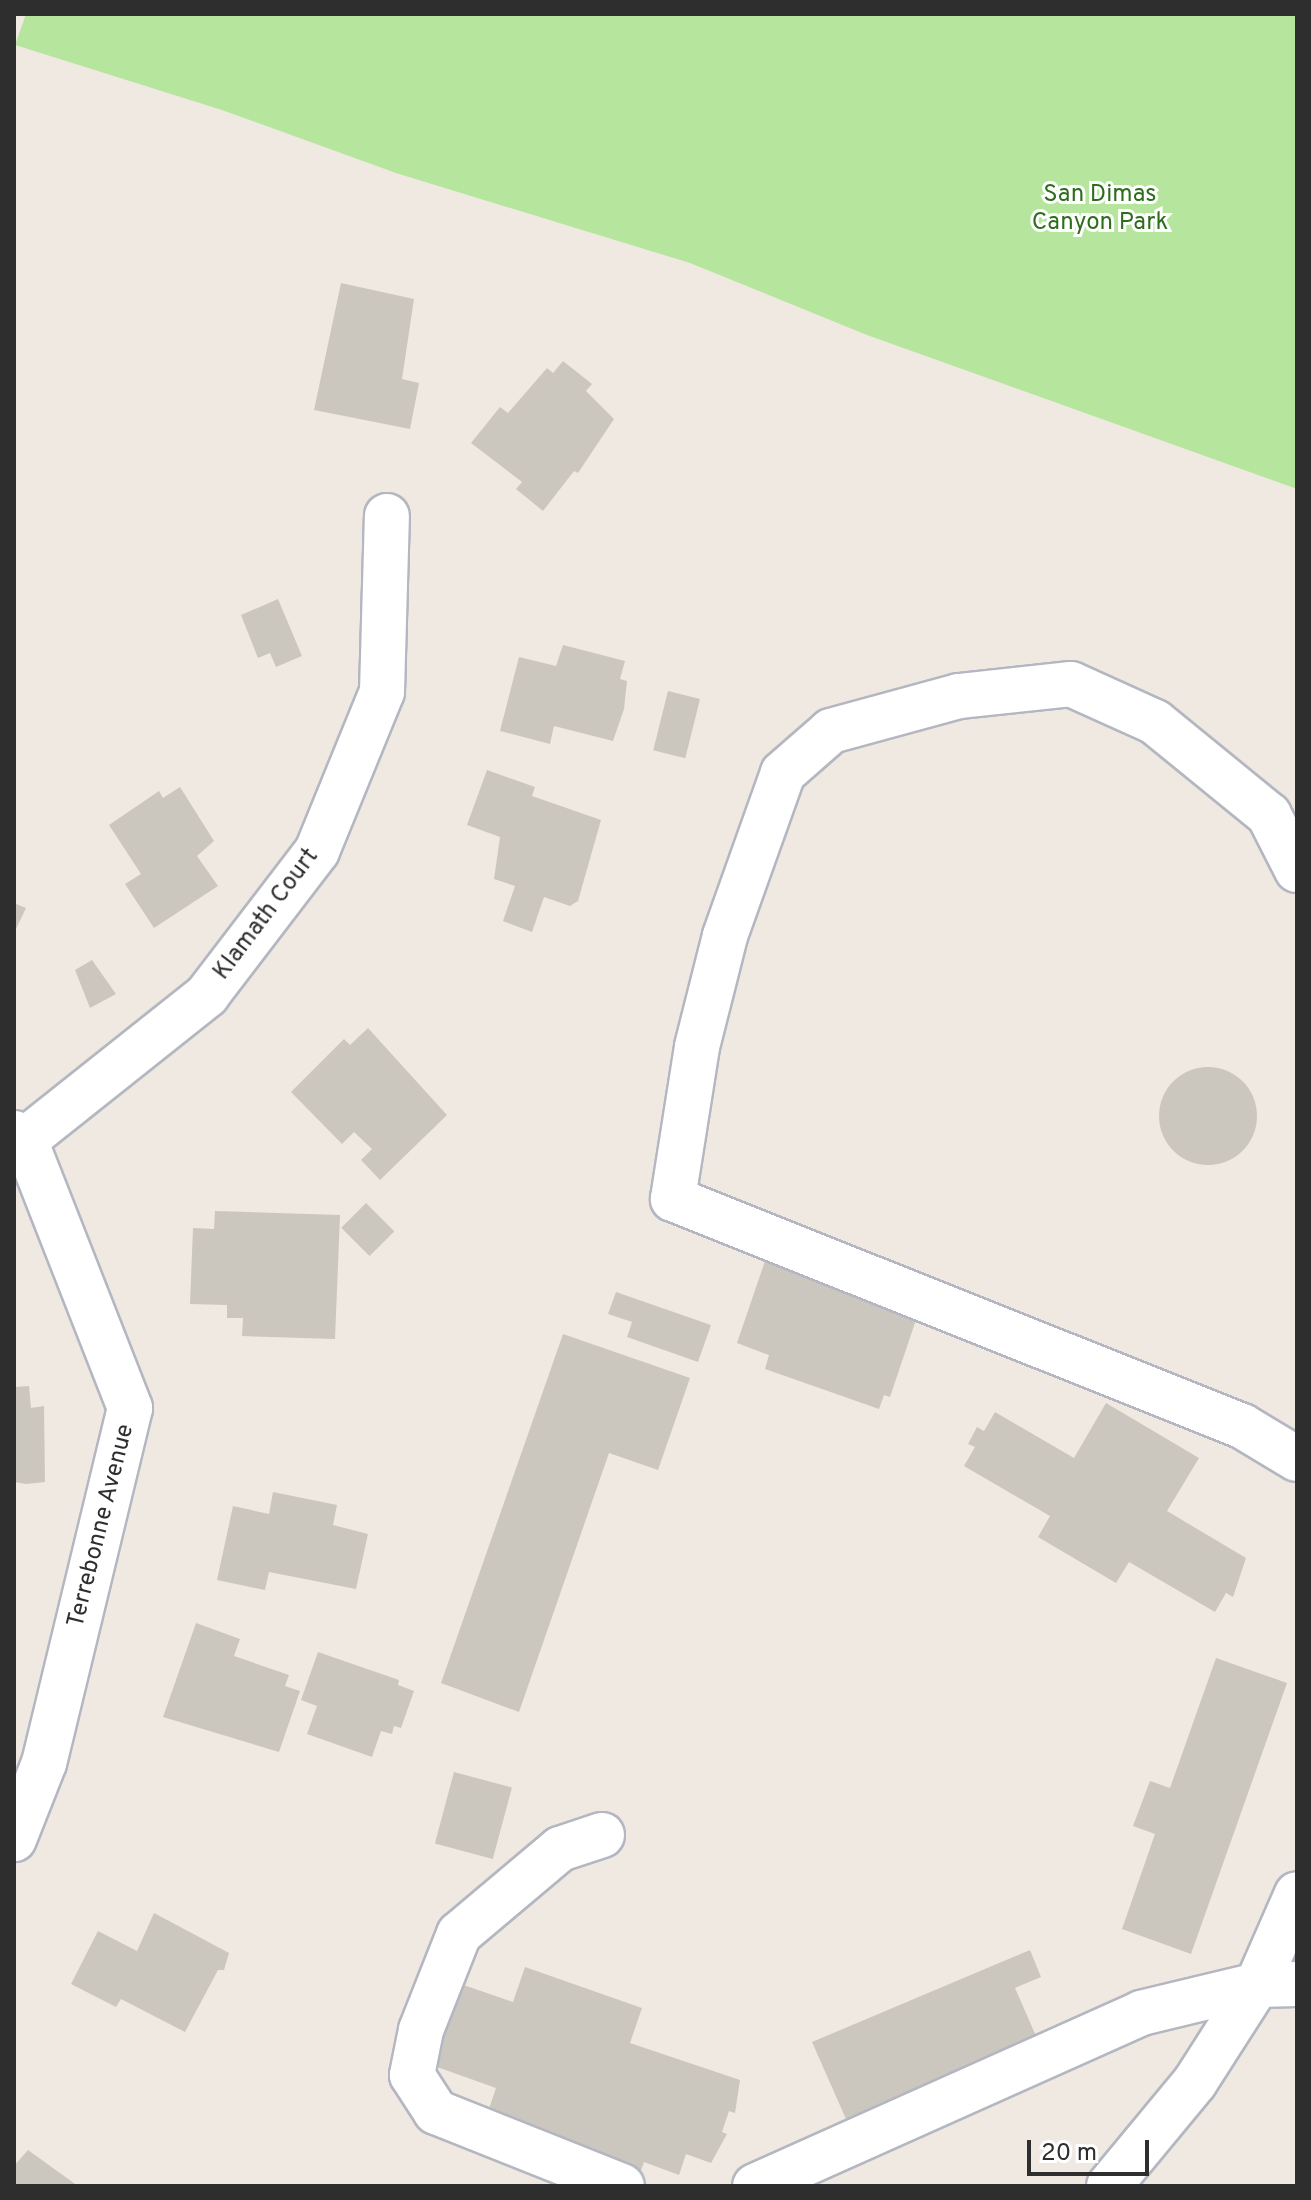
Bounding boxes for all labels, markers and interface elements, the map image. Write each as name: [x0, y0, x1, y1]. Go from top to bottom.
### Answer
park label: San Dimas Canyon Park: [1032, 182, 1168, 238]
street label: Klamath Court: [208, 844, 326, 986]
street label: Terrebonne Avenue: [63, 1421, 141, 1631]
scale bar: [1031, 2124, 1153, 2174]
text: 20 m: [1041, 2139, 1097, 2169]

